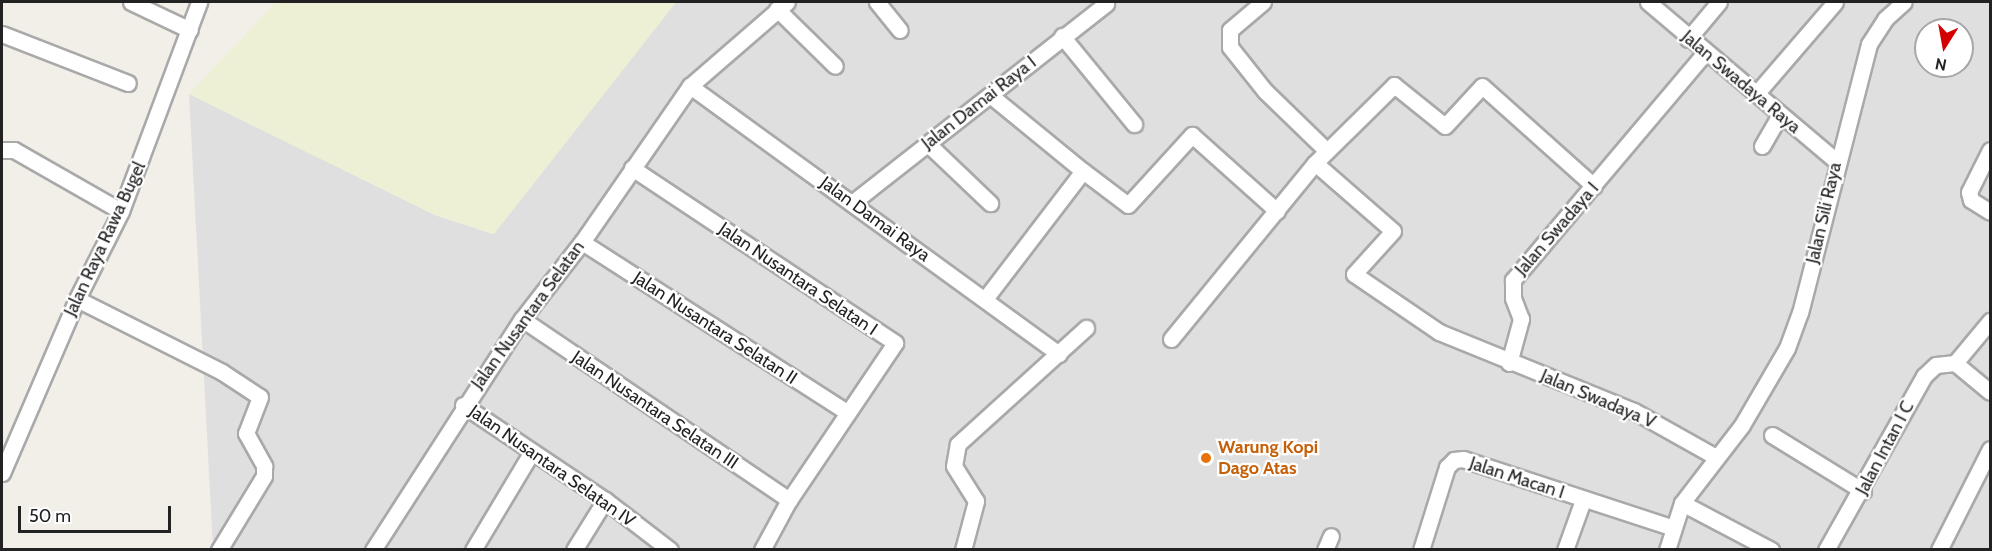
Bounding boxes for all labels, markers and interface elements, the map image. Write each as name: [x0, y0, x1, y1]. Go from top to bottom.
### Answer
north arrow: [1914, 18, 1974, 78]
street label: Jalan Swadaya Raya: [1677, 26, 1805, 138]
street label: Jalan Damai Raya I: [917, 52, 1041, 154]
text: N: [1933, 54, 1948, 75]
street label: Jalan Raya Rawa Bugel: [60, 158, 150, 320]
street label: Jalan Sili Raya: [1802, 160, 1846, 266]
street label: Jalan Damai Raya: [816, 172, 934, 266]
street label: Jalan Swadaya I: [1511, 178, 1603, 280]
street label: Jalan Nusantara Selatan I: [715, 218, 881, 340]
street label: Jalan Nusantara Selatan: [467, 237, 589, 393]
street label: Jalan Nusantara Selatan II: [629, 267, 801, 389]
street label: Jalan Nusantara Selatan III: [568, 346, 742, 474]
street label: Jalan Swadaya V: [1537, 365, 1659, 433]
street label: Jalan Intan I C: [1851, 397, 1919, 499]
street label: Jalan Nusantara Selatan IV: [465, 400, 639, 532]
place label: Warung Kopi Dago Atas: [1218, 437, 1318, 480]
marker: Warung Kopi Dago Atas: [1199, 451, 1213, 465]
street label: Jalan Macan I: [1467, 452, 1567, 504]
scale bar: [21, 494, 174, 532]
text: 50 m: [29, 505, 71, 527]

